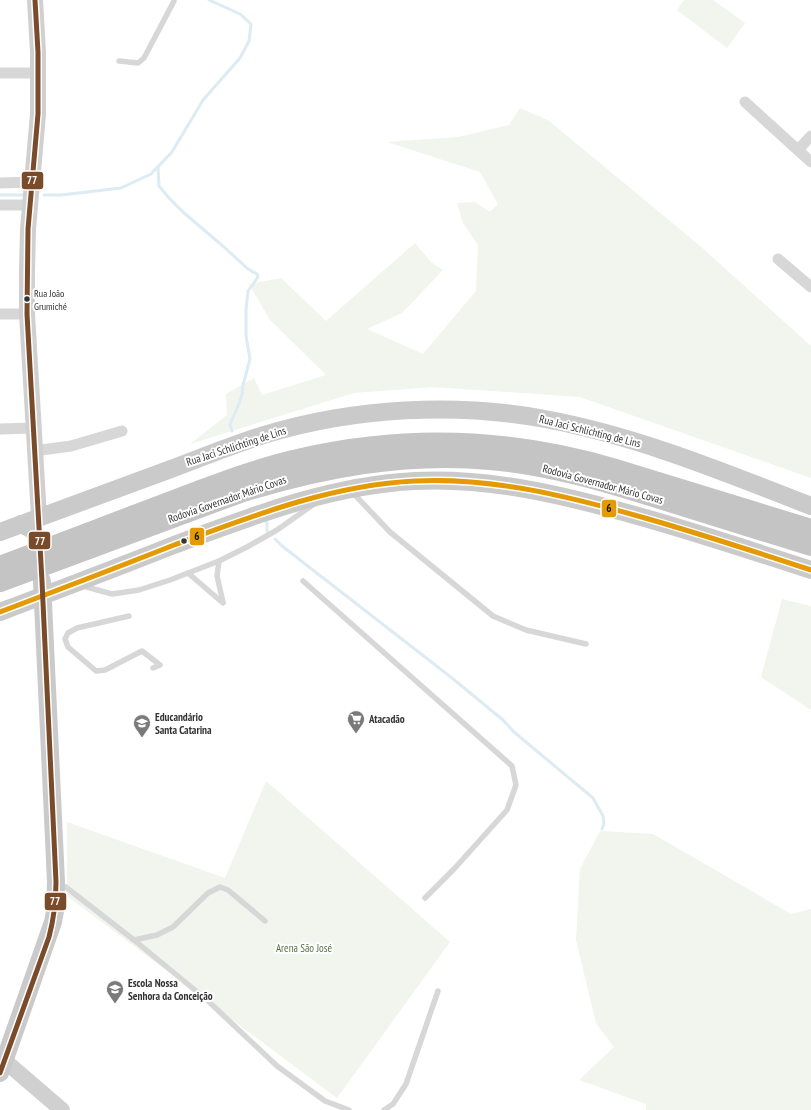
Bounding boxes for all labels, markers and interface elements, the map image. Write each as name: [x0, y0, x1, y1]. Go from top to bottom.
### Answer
line badge: 77: [21, 171, 44, 190]
text: 77: [27, 173, 37, 187]
place label: Rua João Grumiché: [34, 287, 67, 313]
marker: Rua João Grumiché: [22, 294, 32, 304]
street label: Rua Jaci Schlichting de Lins: [538, 412, 642, 450]
street label: Rua Jaci Schlichting de Lins: [184, 423, 288, 469]
street label: Rodovia Governador Mário Covas: [541, 461, 665, 507]
street label: Rodovia Governador Mário Covas: [166, 472, 288, 526]
line badge: 6: [601, 499, 617, 518]
text: 6: [606, 501, 612, 515]
line badge: 6: [189, 527, 205, 546]
text: 6: [194, 529, 200, 543]
line badge: 77: [28, 531, 51, 550]
text: 77: [35, 534, 45, 548]
unlabelled marker: [179, 536, 189, 546]
supermarket icon: Atacadão: [346, 709, 366, 734]
place label: Educandário Santa Catarina: [155, 710, 212, 737]
place label: Atacadão: [368, 712, 405, 726]
school or university icon: Educandário Santa Catarina: [132, 713, 152, 738]
line badge: 77: [44, 892, 67, 911]
text: 77: [50, 894, 60, 908]
park label: Arena São José: [276, 941, 333, 955]
place label: Escola Nossa Senhora da Conceição: [128, 976, 213, 1003]
school or university icon: Escola Nossa Senhora da Conceição: [105, 979, 125, 1004]

